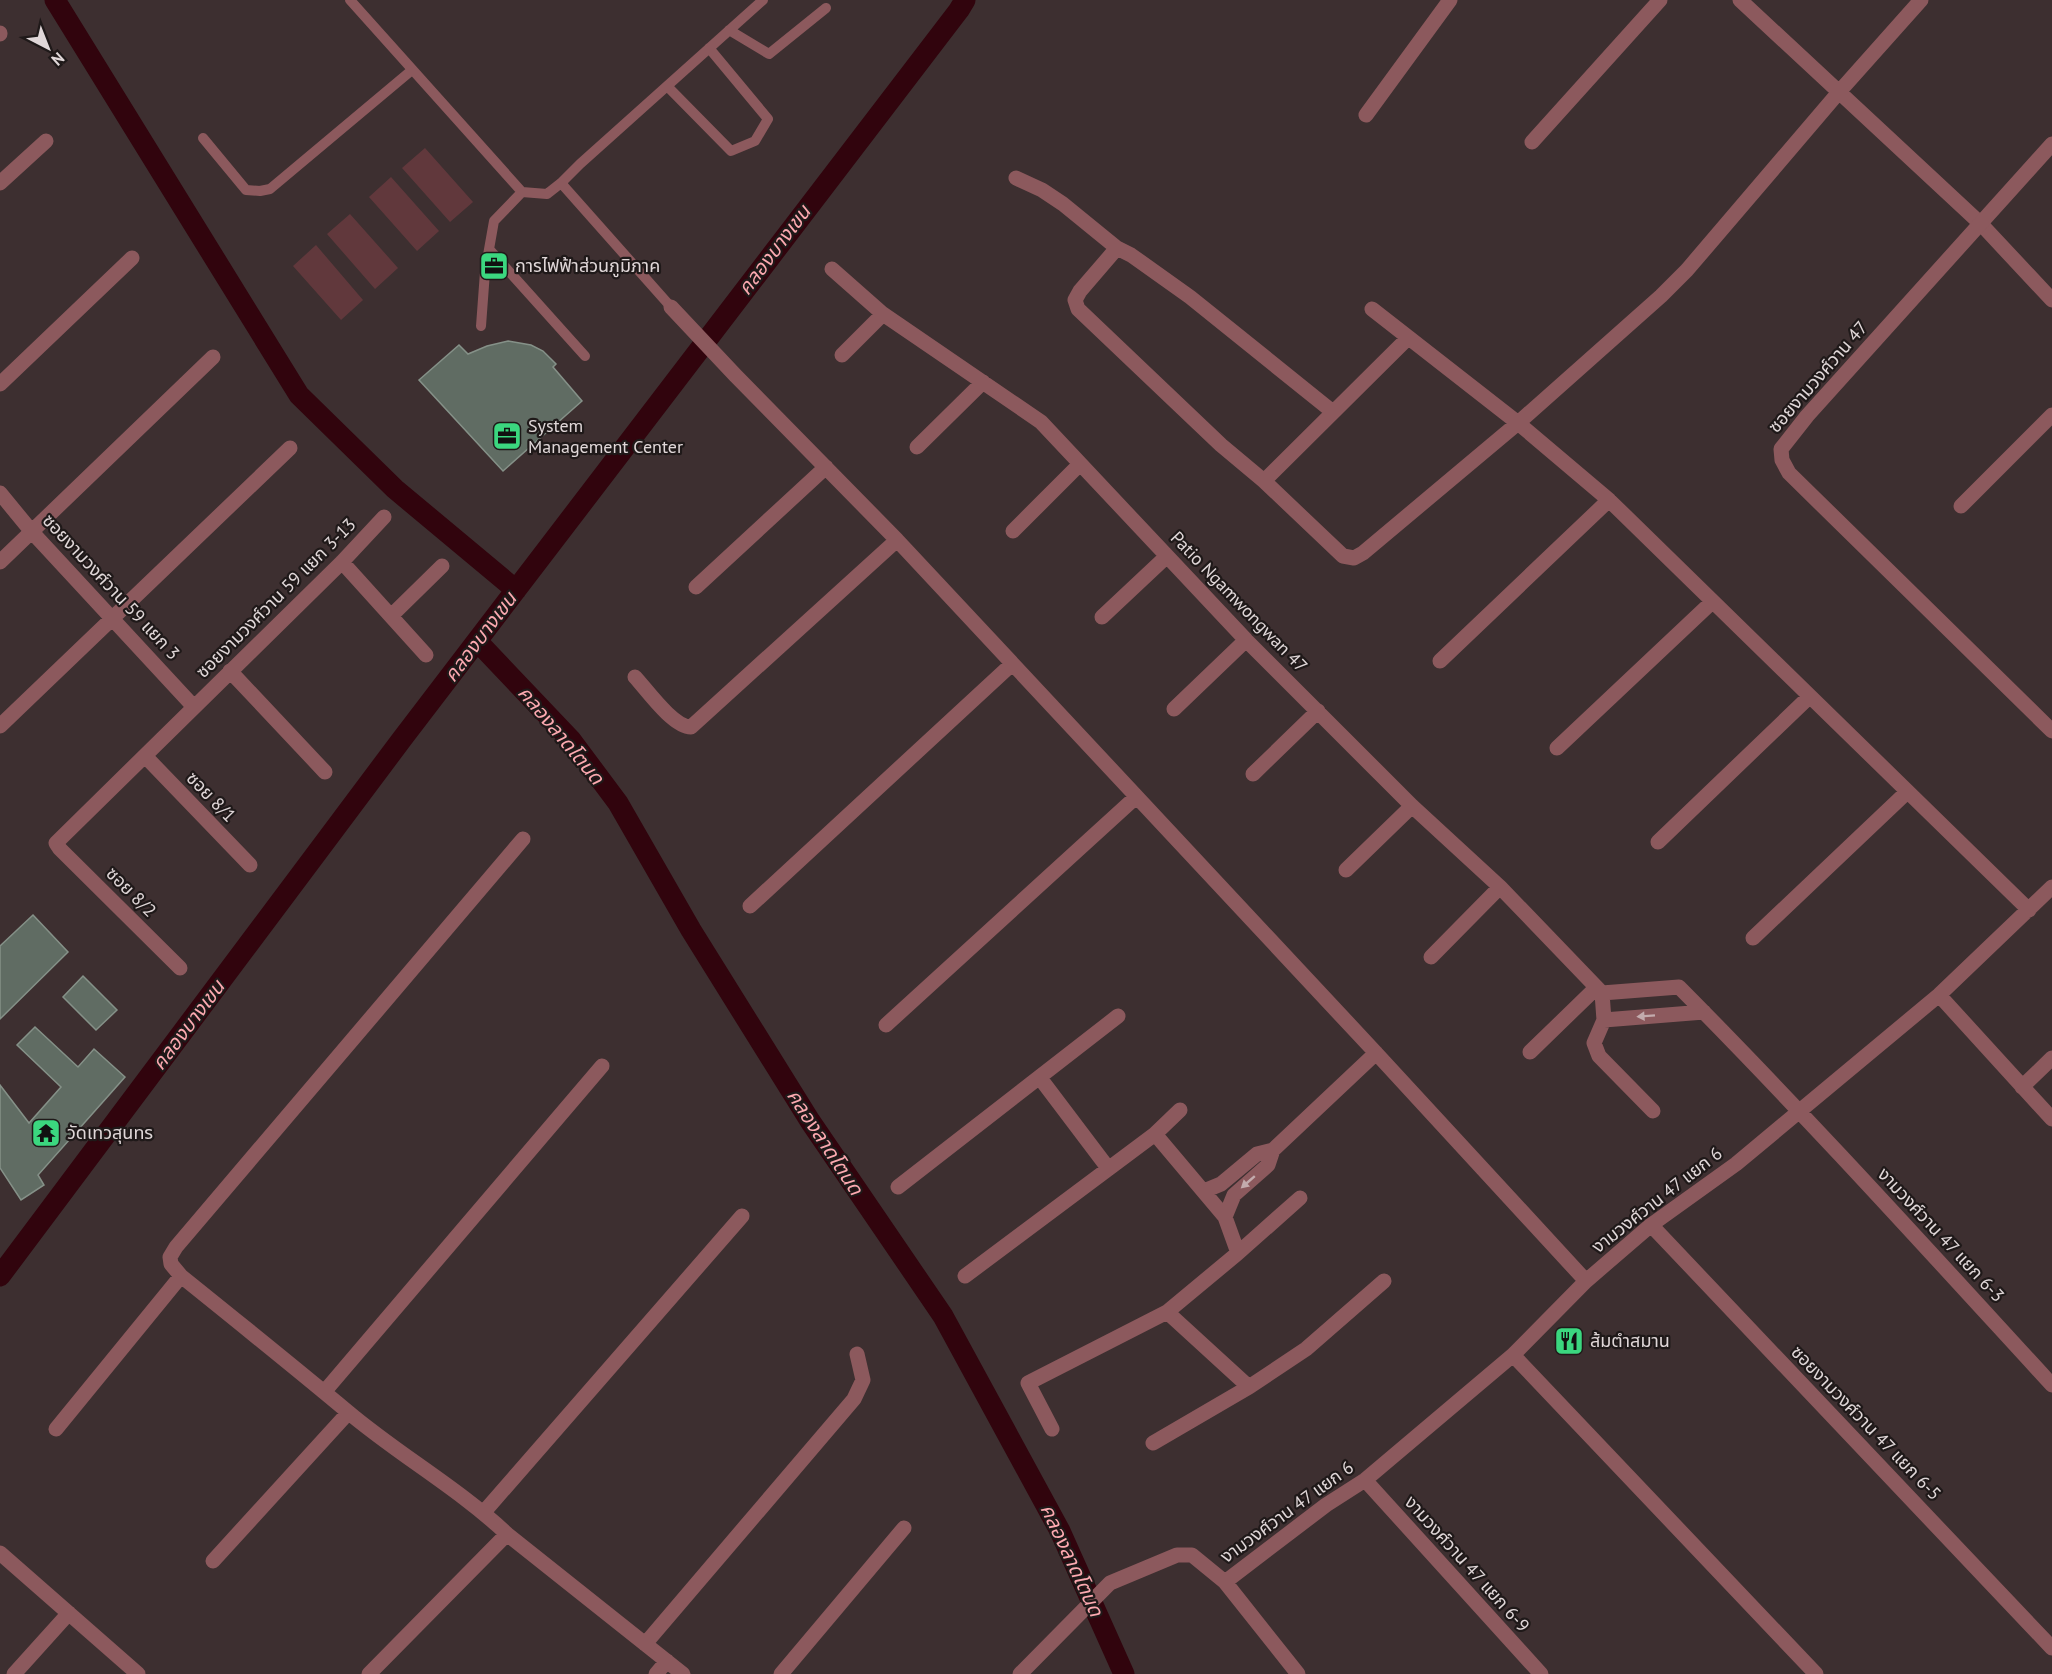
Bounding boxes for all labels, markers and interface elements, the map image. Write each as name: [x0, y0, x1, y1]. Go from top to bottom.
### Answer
north arrow: [18, 18, 78, 78]
text: N: [47, 48, 69, 70]
water label: คลองบางเขน: [732, 199, 817, 300]
office icon: การไฟฟ้าส่วนภูมิภาค: [478, 250, 510, 282]
place label: การไฟฟ้าส่วนภูมิภาค: [515, 254, 660, 278]
street label: ซอยงามวงศ์วาน 47: [1763, 316, 1872, 437]
place label: System Management Center: [528, 414, 683, 458]
office icon: System Management Center: [491, 420, 523, 452]
street label: ซอยงามวงศ์วาน 59 แยก 3: [38, 509, 185, 664]
street label: ซอยงามวงศ์วาน 59 แยก 3-13: [191, 513, 361, 683]
street label: Patio Ngamwongwan 47: [1166, 526, 1313, 677]
water label: คลองบางเขน: [438, 586, 523, 687]
water label: คลองลาดโตนด: [512, 680, 610, 790]
street label: ซอย 8/1: [182, 766, 241, 827]
street label: ซอย 8/2: [101, 862, 161, 922]
water label: คลองบางเขน: [146, 974, 231, 1075]
one-way arrow: [1636, 1011, 1655, 1021]
water label: คลองลาดโตนด: [781, 1084, 869, 1200]
temple icon: วัดเทวสุนทร: [30, 1117, 62, 1149]
place label: วัดเทวสุนทร: [67, 1121, 153, 1144]
street label: งามวงศ์วาน 47 แยก 6: [1587, 1142, 1726, 1258]
street label: งามวงศ์วาน 47 แยก 6-3: [1873, 1163, 2010, 1307]
one-way arrow: [1241, 1175, 1256, 1188]
restaurant icon: ส้มตำสมาน: [1553, 1325, 1585, 1357]
place label: ส้มตำสมาน: [1590, 1329, 1670, 1352]
street label: ซอยงามวงศ์วาน 47 แยก 6-5: [1786, 1340, 1946, 1505]
street label: งามวงศ์วาน 47 แยก 6: [1216, 1456, 1358, 1568]
street label: งามวงศ์วาน 47 แยก 6-9: [1400, 1491, 1535, 1637]
water label: คลองลาดโตนด: [1035, 1500, 1110, 1621]

